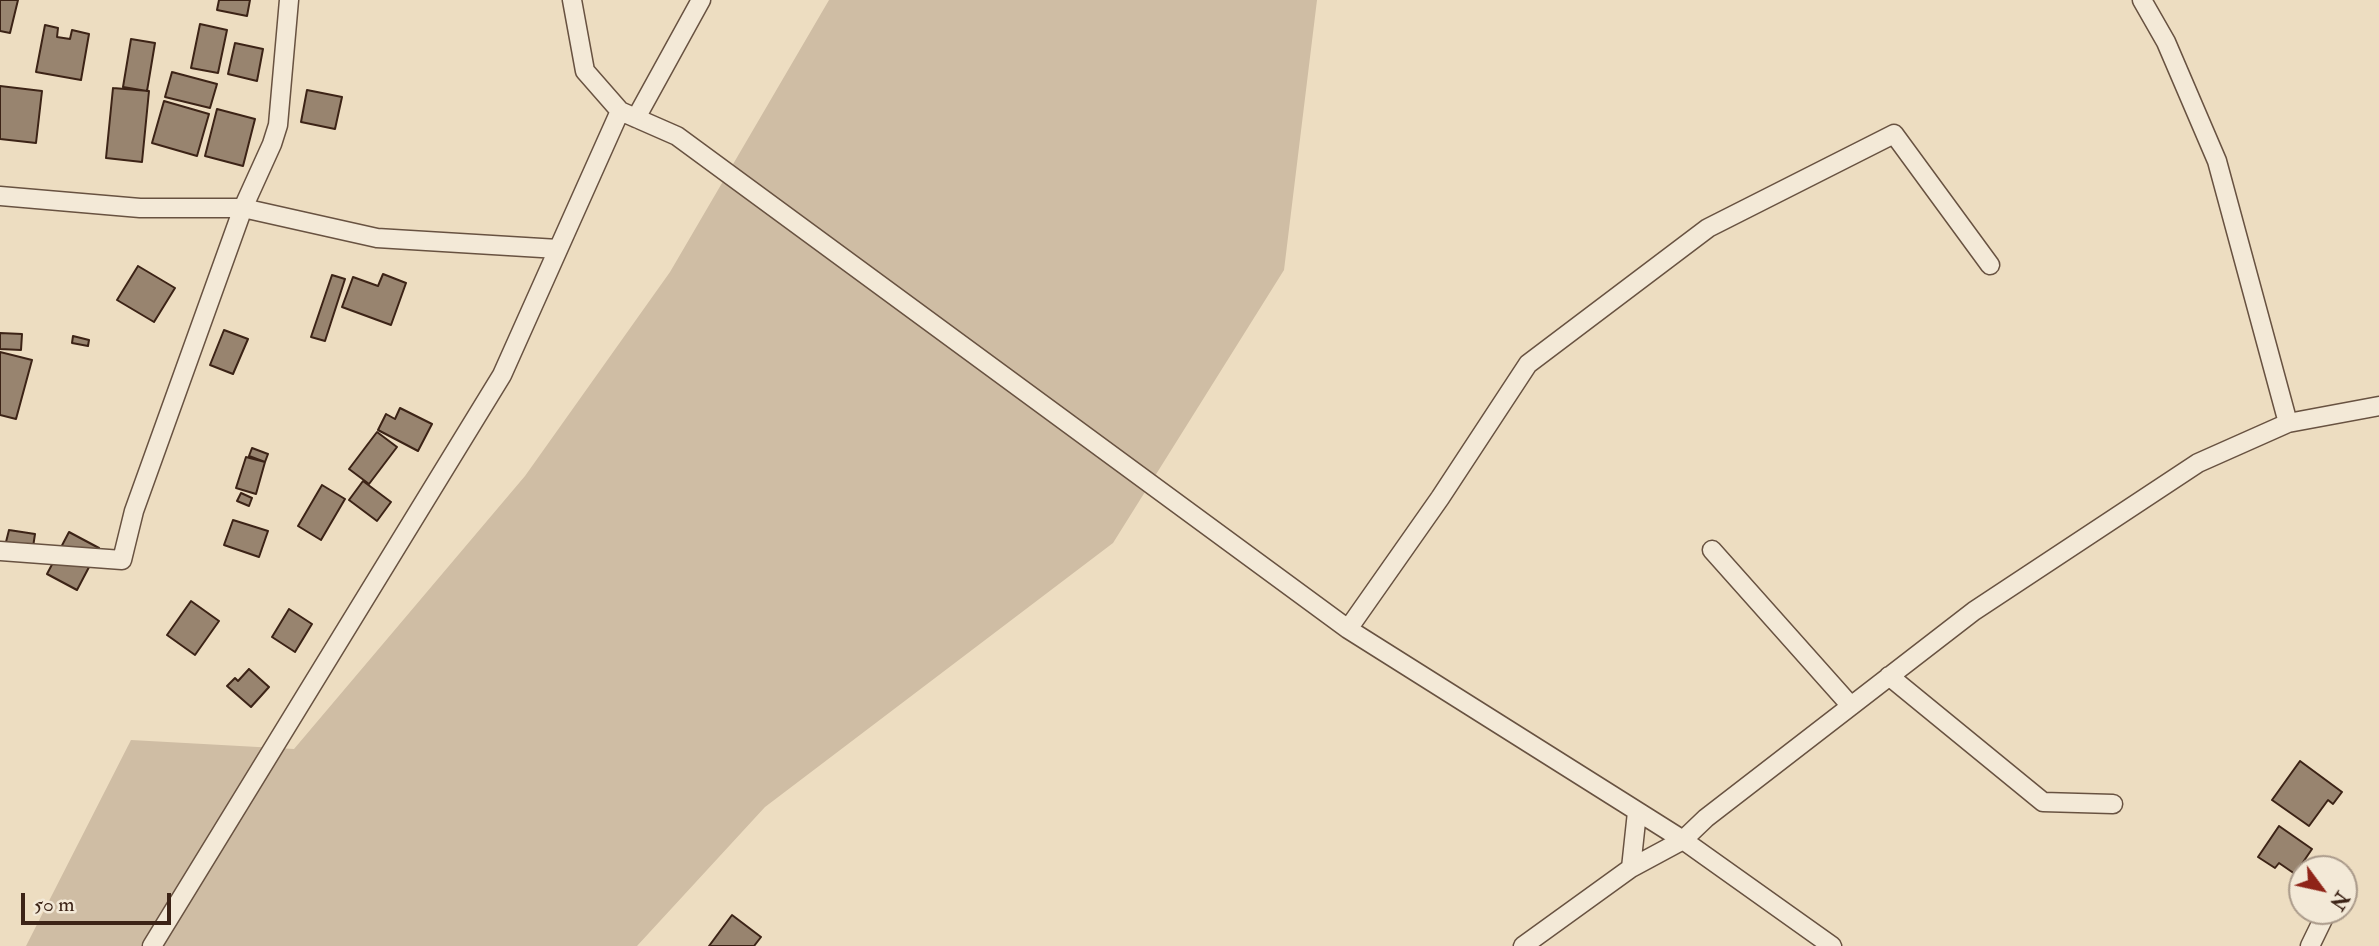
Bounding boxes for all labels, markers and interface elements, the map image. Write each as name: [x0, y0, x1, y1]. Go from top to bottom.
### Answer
north arrow: [2288, 855, 2358, 925]
scale bar: [24, 880, 175, 924]
text: N: [2324, 887, 2354, 914]
text: 50 m: [34, 891, 75, 918]

